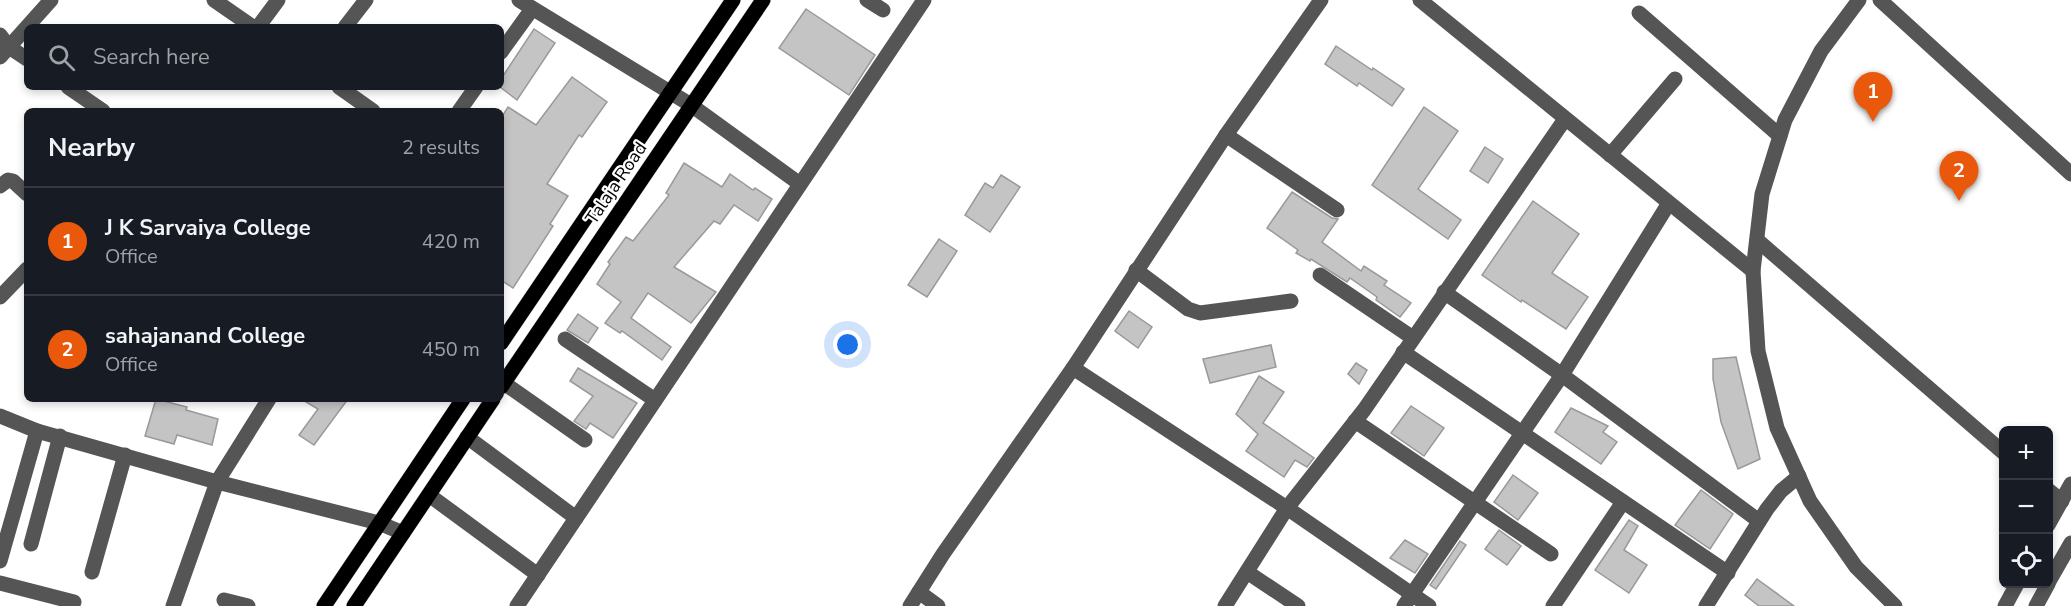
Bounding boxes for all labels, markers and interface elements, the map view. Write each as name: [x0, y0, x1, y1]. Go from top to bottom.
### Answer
search box: [24, 24, 504, 90]
icon: search: [45, 41, 78, 74]
text: Search here: [93, 42, 210, 72]
pin: 1: [1854, 72, 1892, 122]
text: Nearby: [48, 130, 135, 165]
text: 2 results: [402, 134, 480, 161]
street label: Talaja Road: [580, 137, 652, 229]
pin: 2: [1940, 152, 1978, 201]
text: J K Sarvaiya College: [105, 213, 311, 243]
text: 1: [62, 228, 74, 255]
text: 420 m: [422, 228, 480, 255]
text: Office: [105, 243, 158, 270]
text: sahajanand College: [105, 321, 305, 351]
your location: [833, 330, 862, 359]
text: 2: [62, 336, 74, 363]
text: 450 m: [422, 336, 480, 363]
text: Office: [105, 351, 158, 378]
map controls: [1999, 426, 2053, 588]
button: +: [1999, 426, 2053, 480]
button: −: [1999, 480, 2053, 534]
button: locate: [1999, 534, 2053, 588]

